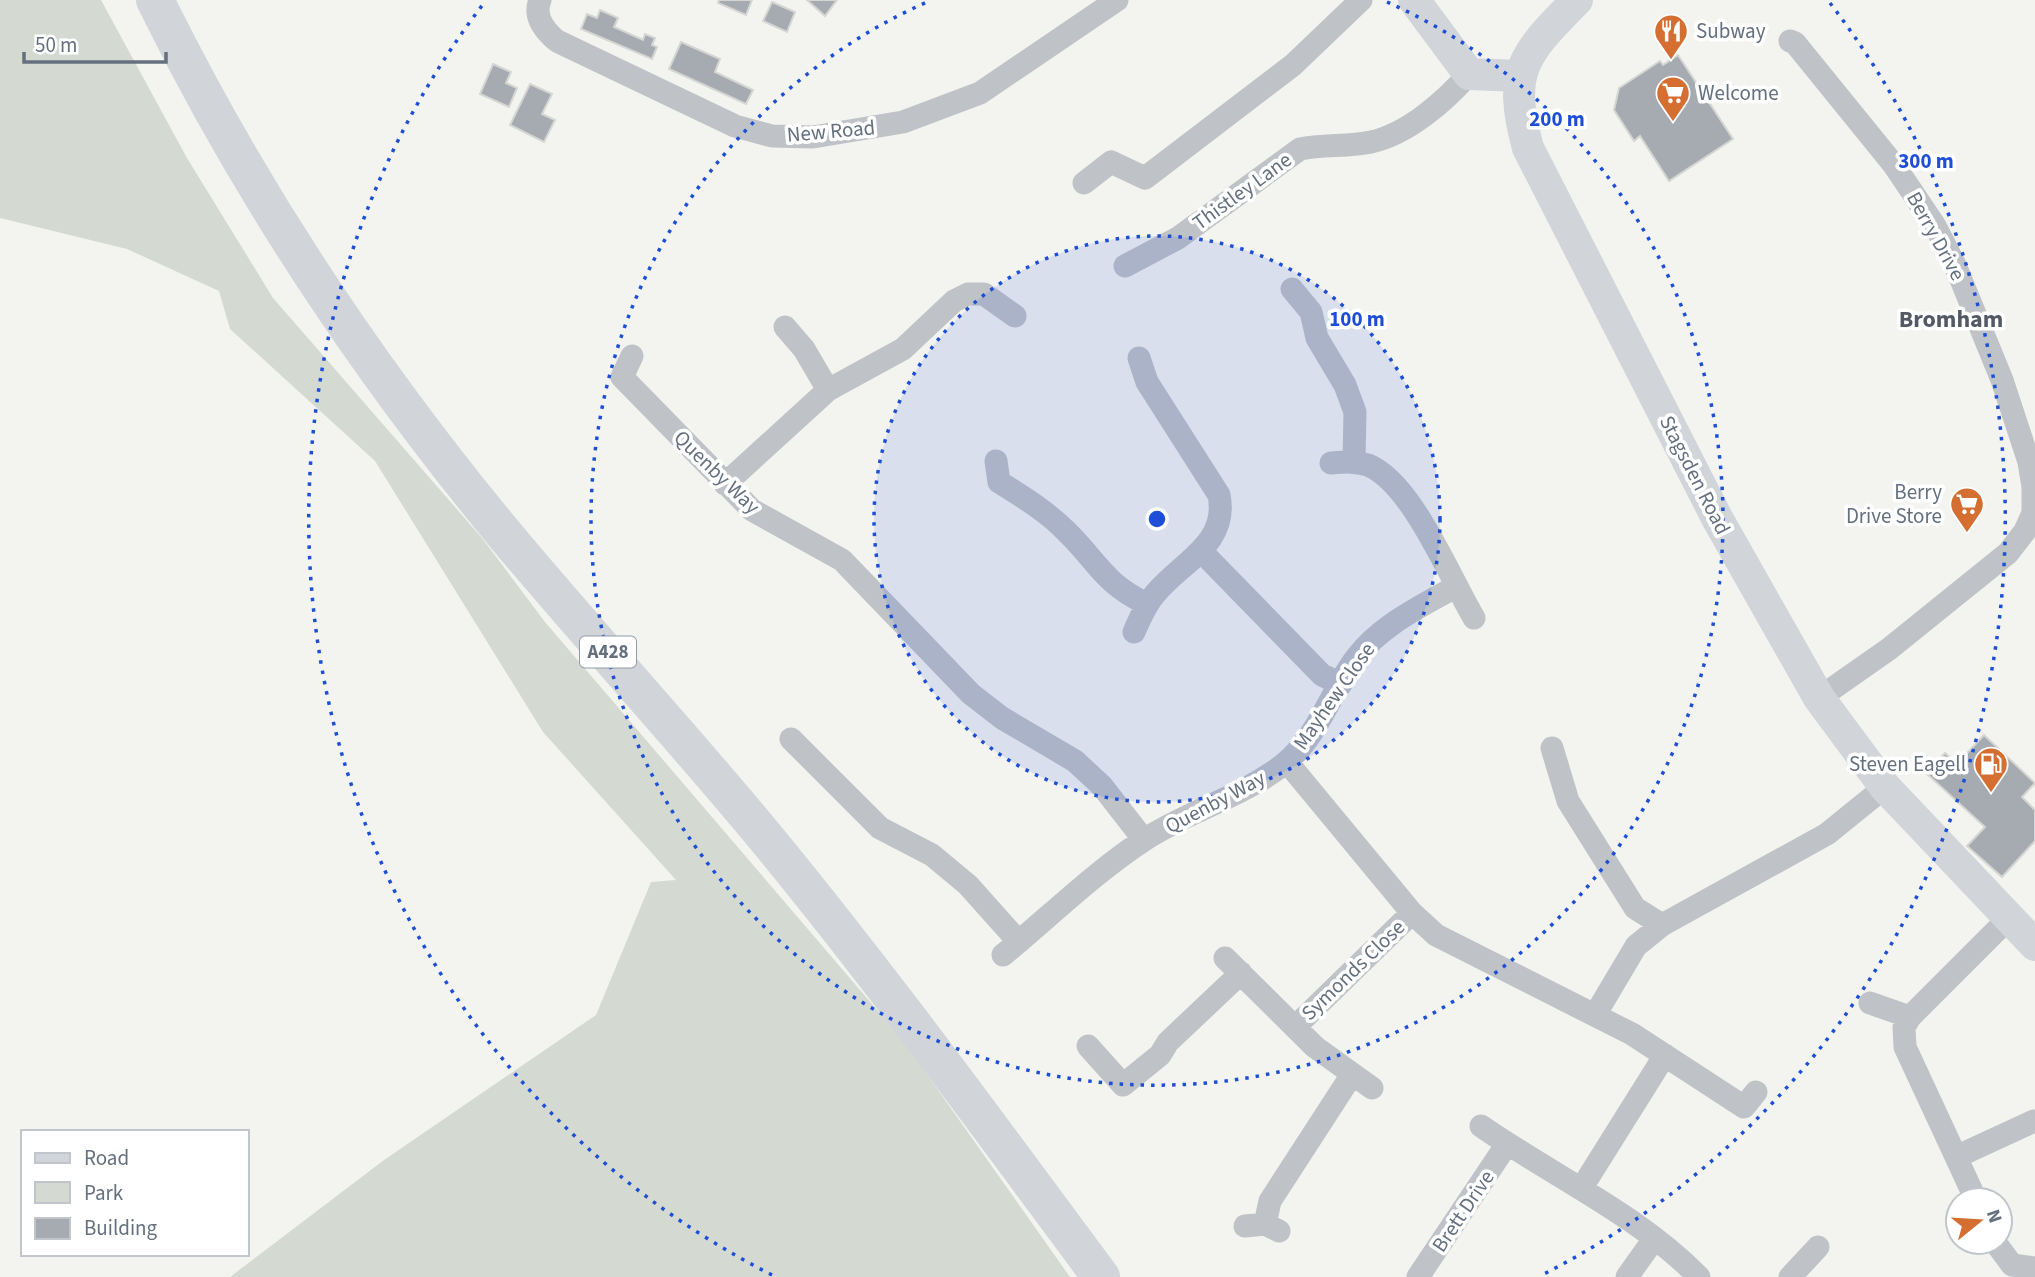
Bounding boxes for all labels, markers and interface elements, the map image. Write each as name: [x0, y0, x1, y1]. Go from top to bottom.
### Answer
restaurant icon: Subway: [1652, 12, 1690, 61]
place label: Subway: [1696, 16, 1766, 46]
scale bar: [24, 21, 166, 65]
text: 50 m: [35, 30, 77, 60]
supermarket icon: Welcome: [1654, 74, 1692, 123]
place label: Welcome: [1698, 78, 1779, 108]
text: 200 m: [1529, 104, 1585, 134]
street label: New Road: [786, 112, 876, 150]
street label: Thistley Lane: [1186, 145, 1298, 237]
text: 300 m: [1898, 146, 1954, 176]
street label: Berry Drive: [1899, 186, 1973, 286]
district label: Bromham: [1899, 302, 2003, 337]
text: 100 m: [1329, 304, 1385, 334]
street label: Stagsden Road: [1652, 410, 1738, 540]
street label: Quenby Way: [667, 423, 767, 521]
place label: Berry Drive Store: [1846, 477, 1942, 531]
supermarket icon: Berry Drive Store: [1948, 485, 1986, 534]
centre of rings: [1145, 507, 1169, 531]
road number: A428: [580, 636, 636, 667]
street label: Mayhew Close: [1286, 636, 1382, 756]
fuel station icon: Steven Eagell: [1972, 745, 2010, 794]
place label: Steven Eagell: [1849, 749, 1966, 779]
street label: Quenby Way: [1160, 763, 1270, 841]
street label: Symonds Close: [1294, 913, 1412, 1027]
legend: [21, 1130, 248, 1256]
text: Road: [84, 1143, 129, 1173]
street label: Brett Drive: [1425, 1164, 1501, 1258]
text: Park: [84, 1178, 124, 1208]
north arrow: [1944, 1186, 2014, 1256]
text: N: [1979, 1206, 2009, 1226]
text: Building: [84, 1213, 158, 1243]

